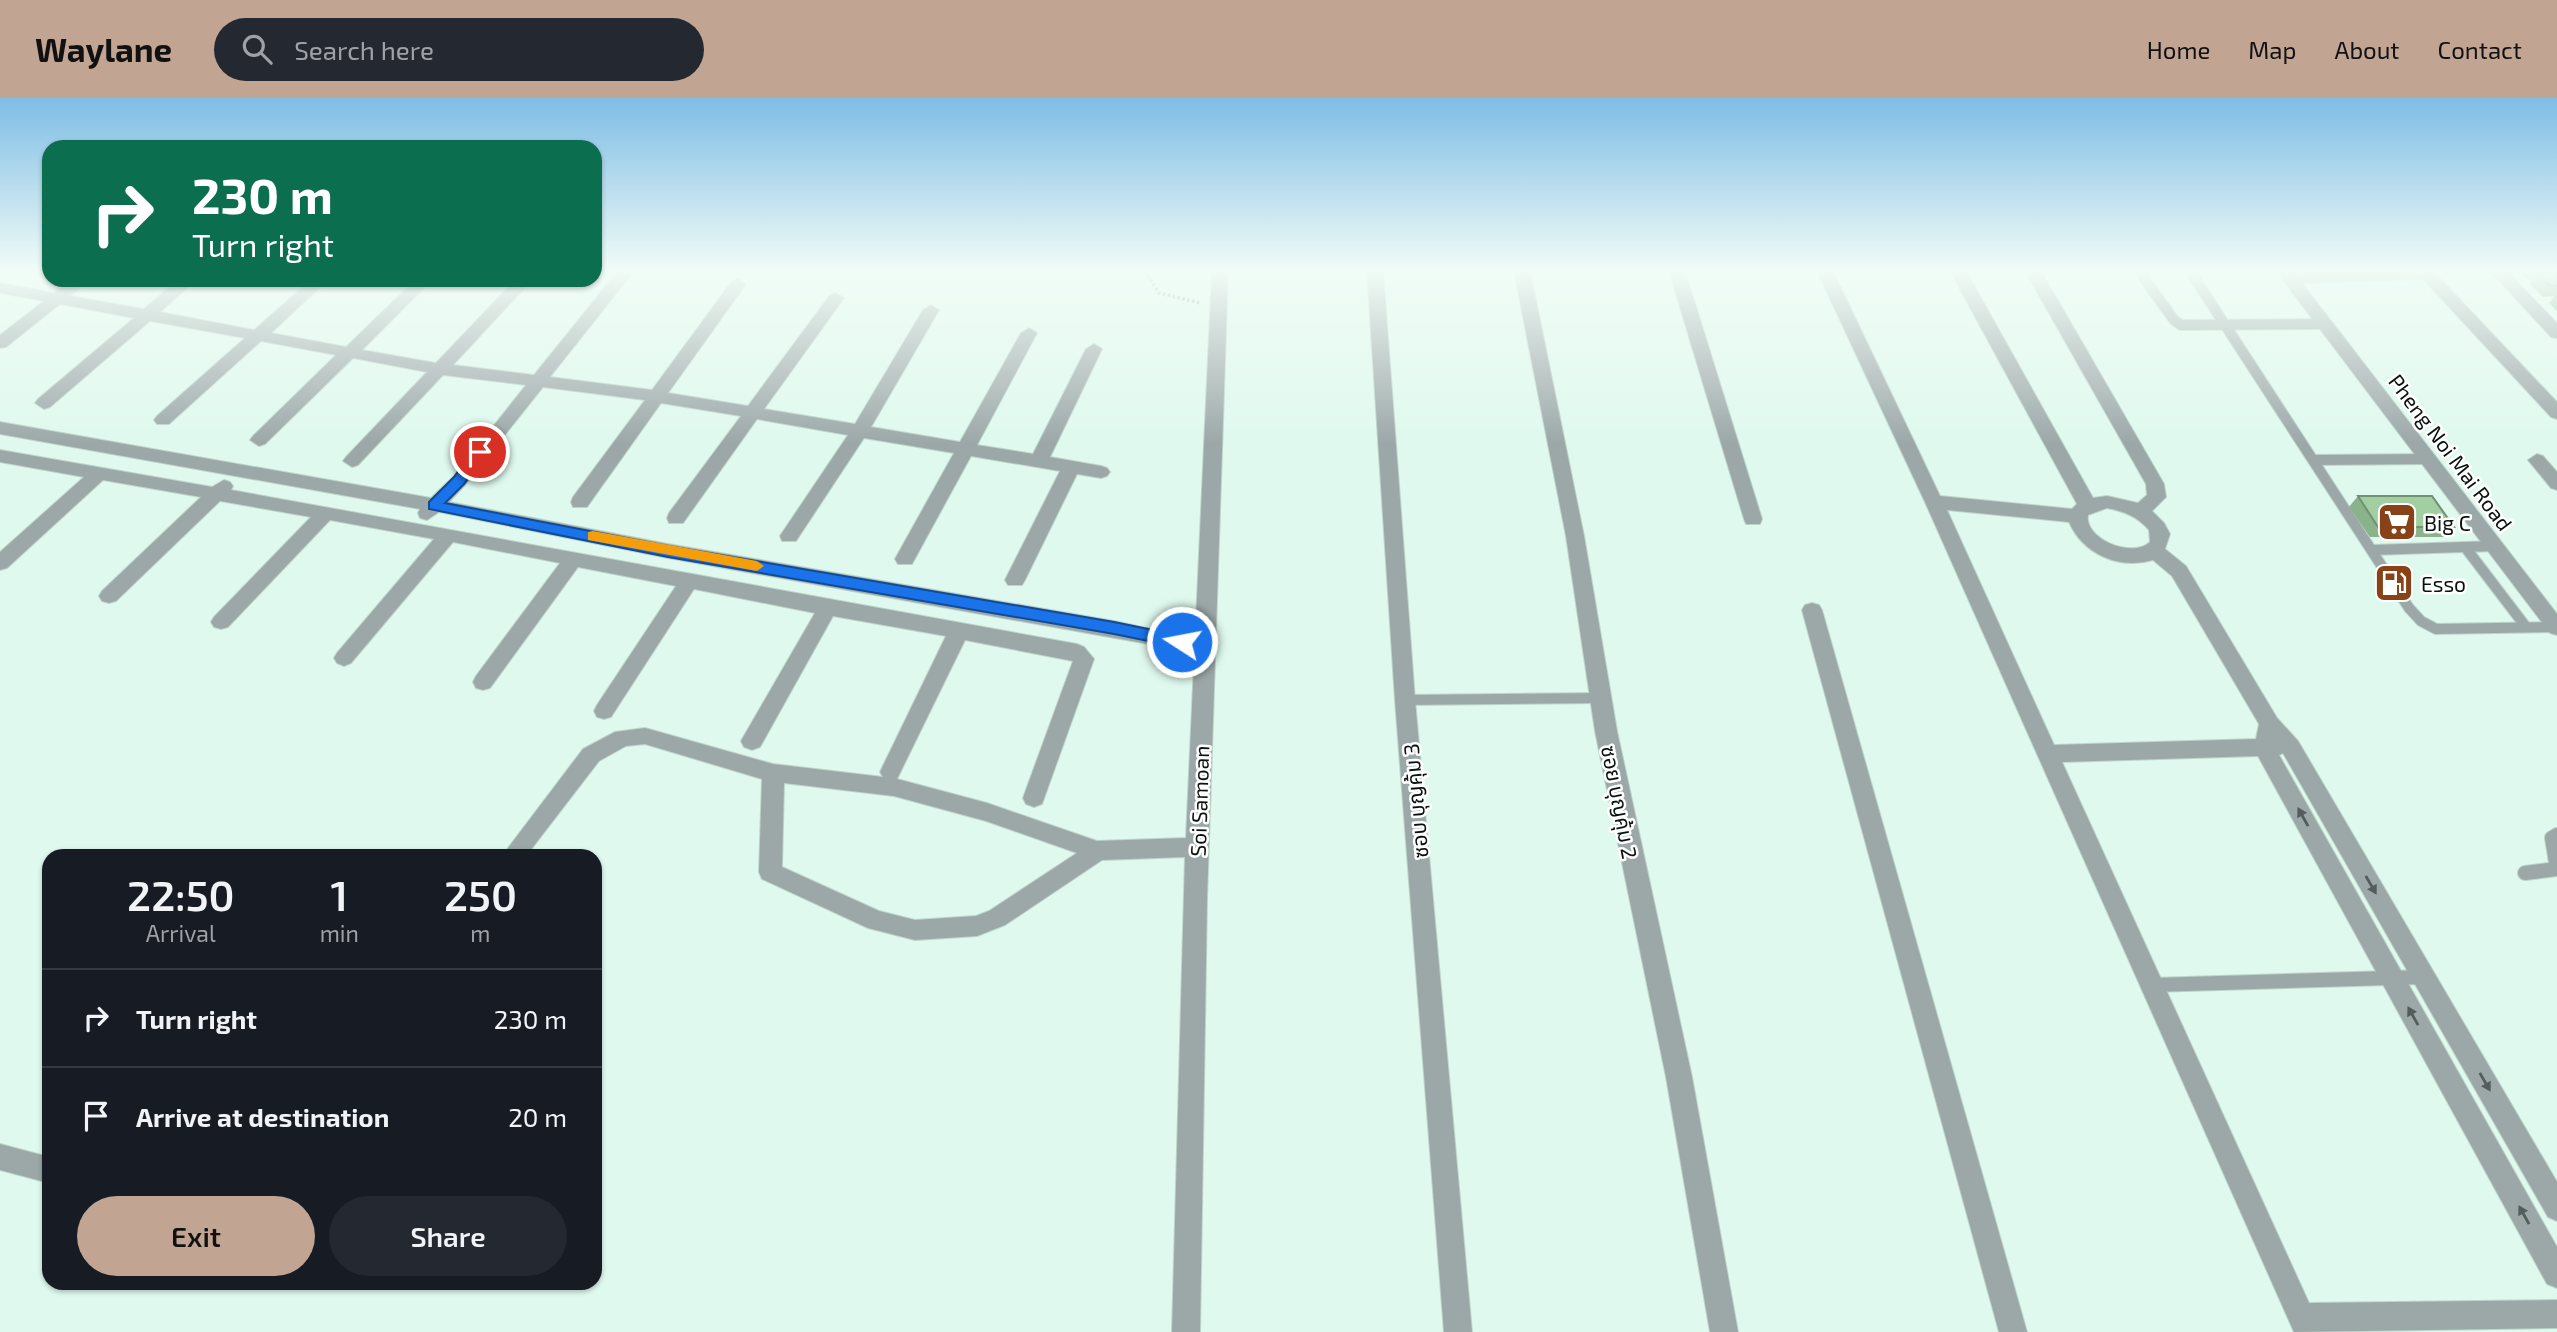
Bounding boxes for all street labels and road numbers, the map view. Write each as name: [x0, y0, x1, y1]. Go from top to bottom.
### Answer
street label: Pheng Noi Mai Road: [2384, 369, 2518, 535]
street label: ซอบ บุญคุ้ม 3: [1398, 742, 1434, 859]
street label: ซอย บุญคุ้ม 2: [1595, 743, 1643, 861]
street label: Soi Samoan: [1185, 745, 1213, 857]

